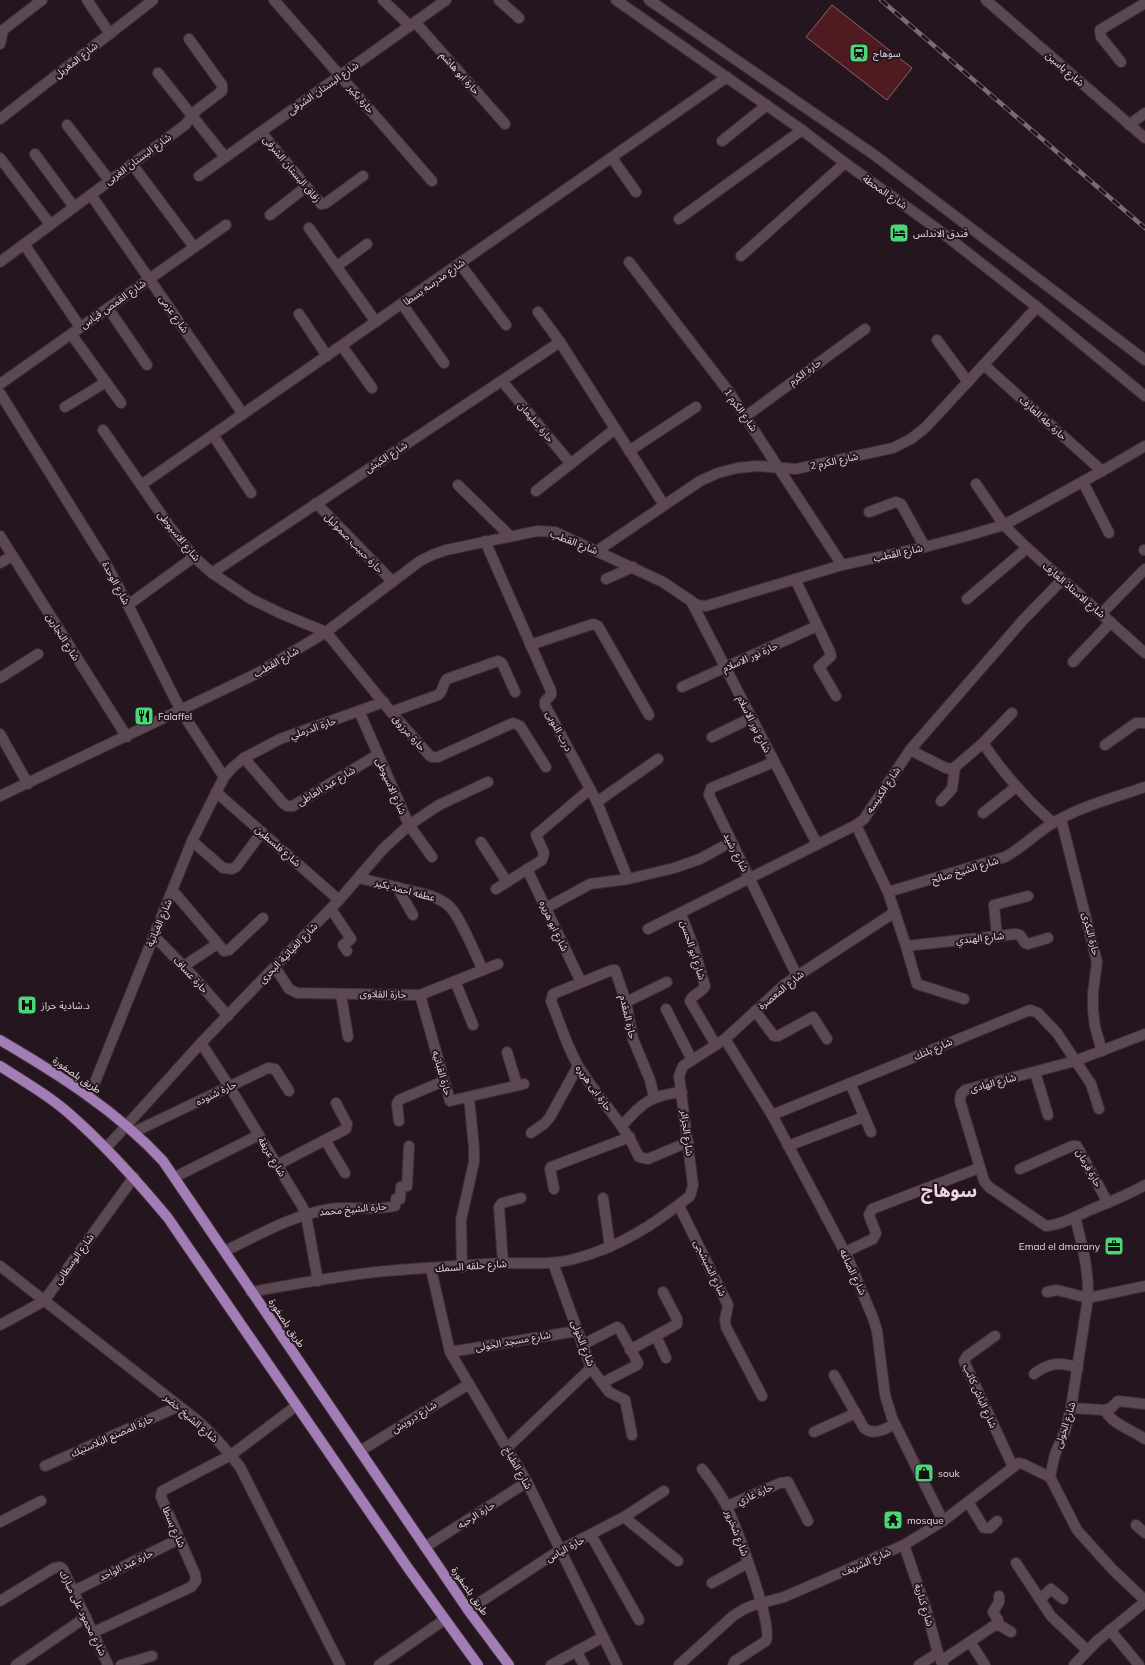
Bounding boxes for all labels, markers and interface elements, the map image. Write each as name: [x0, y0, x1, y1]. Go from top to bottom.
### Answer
street label: شارع المغربل: [52, 39, 101, 82]
station icon: سوهاج: [848, 42, 870, 64]
place label: سوهاج: [873, 47, 901, 61]
street label: حارة ابو هاشم: [437, 49, 483, 98]
street label: شارع ياسين: [1042, 49, 1087, 90]
street label: شارع البستان الشرقى: [285, 58, 362, 118]
street label: حارة بكير: [344, 81, 377, 116]
street label: شارع البستان الغربى: [102, 130, 174, 188]
street label: زقاق البستان الشرقى: [260, 133, 324, 205]
street label: شارع المحطة: [860, 172, 910, 213]
hotel icon: فندق الاندلس: [888, 222, 910, 244]
place label: فندق الاندلس: [913, 227, 969, 240]
street label: شارع مدرسه بسطا: [401, 256, 468, 309]
street label: شارع القمص قياس: [78, 276, 149, 332]
street label: شارع عزمى: [155, 293, 192, 336]
street label: حارة الكرم: [786, 356, 825, 390]
street label: شارع الكرم 1: [720, 386, 761, 435]
street label: حارة طه العارف: [1017, 393, 1069, 443]
street label: حارة سليمان: [515, 399, 557, 445]
street label: شارع الكبش: [362, 438, 410, 476]
street label: شارع الكرم 2: [809, 449, 860, 474]
street label: شارع الاسيوطى: [154, 508, 203, 564]
street label: حارة حبيب صموئيل: [322, 510, 386, 576]
street label: شارع القطب: [548, 527, 600, 558]
street label: شارع القطب: [872, 541, 924, 566]
street label: شارع الوحدة: [98, 559, 133, 607]
street label: شارع الاستاذ العارف: [1039, 559, 1108, 621]
street label: شارع النجارين: [42, 611, 83, 664]
street label: حارة نور الاسلام: [720, 639, 781, 677]
street label: شارع القطب: [251, 644, 302, 681]
street label: شارع نور الاسلام: [732, 693, 774, 756]
restaurant icon: Falaffel: [133, 705, 155, 727]
street label: درب النوبى: [543, 708, 575, 754]
place label: Falaffel: [158, 710, 192, 723]
street label: حارة مرزوق: [390, 712, 429, 754]
street label: حارة الدرملي: [288, 714, 338, 743]
street label: شارع الاسيوطى: [372, 756, 409, 817]
street label: شارع عبد العاطى: [294, 763, 358, 809]
street label: شارع الكنيسه: [863, 764, 904, 816]
street label: شارع فلسطين: [252, 823, 304, 870]
street label: شارع رشيد: [720, 830, 751, 874]
street label: شارع الشيخ صالح: [930, 854, 1001, 887]
street label: عطفه احمد بكير: [372, 875, 437, 904]
street label: شارع الغياتية: [143, 897, 176, 949]
street label: شارع ابو هريره: [536, 899, 571, 954]
street label: حارة البكرى: [1079, 911, 1103, 957]
street label: شارع ابو الحسن: [676, 919, 709, 982]
street label: شارع الغياتية البحرى: [256, 920, 321, 987]
street label: شارع الهندي: [955, 929, 1005, 948]
street label: حارة عساف: [171, 954, 211, 996]
street label: شارع المعصرة: [755, 967, 807, 1013]
street label: حارة القلاوى: [360, 987, 407, 1001]
hospital icon: د.شادية حراز: [16, 994, 38, 1016]
street label: حارة المقدم: [615, 994, 639, 1041]
place label: د.شادية حراز: [40, 999, 90, 1012]
street label: شارع بلتك: [912, 1035, 955, 1064]
street label: حارة القبانيه: [429, 1049, 455, 1097]
street label: طريق بلصفورة: [50, 1054, 104, 1097]
street label: حارة ابى هريره: [573, 1062, 615, 1114]
street label: شارع الهادى: [968, 1071, 1018, 1096]
street label: حارة شنوده: [194, 1078, 239, 1108]
street label: شارع الجزائر: [677, 1108, 696, 1157]
street label: شارع عريفة: [254, 1135, 289, 1180]
street label: حارة قرمان: [1073, 1147, 1105, 1190]
district label: سوهاج: [921, 1179, 977, 1204]
street label: حارة الشيخ محمد: [319, 1200, 388, 1219]
street label: شارع الوسطانى: [51, 1231, 98, 1288]
office icon: Emad el dmarany: [1103, 1235, 1125, 1257]
street label: شارع الشبشجى: [690, 1238, 729, 1299]
place label: Emad el dmarany: [1019, 1240, 1101, 1253]
street label: شارع الصاغه: [836, 1247, 869, 1298]
street label: شارع حلقه السمك: [435, 1257, 508, 1276]
street label: طريق بلصفورة: [266, 1296, 308, 1350]
street label: شارع الخولى: [567, 1318, 598, 1368]
street label: شارع مسجد الخولى: [474, 1328, 552, 1355]
street label: شارع الباش كاتب: [959, 1362, 1000, 1431]
street label: شارع الشيخ خضر: [160, 1390, 221, 1446]
street label: شارع درويش: [389, 1398, 440, 1437]
street label: شارع الخولى: [1051, 1400, 1080, 1450]
street label: حارة المصنع البلاستيك: [69, 1412, 156, 1461]
street label: شارع الطباخ: [500, 1444, 535, 1492]
shop icon: souk: [913, 1462, 935, 1484]
place label: souk: [938, 1467, 960, 1480]
street label: حارة غازي: [735, 1480, 776, 1509]
street label: حارة الرحبه: [455, 1498, 497, 1531]
street label: شارع بسطا: [159, 1505, 189, 1550]
street label: شارع شخرور: [721, 1507, 752, 1558]
temple icon: mosque: [882, 1509, 904, 1531]
place label: mosque: [907, 1514, 944, 1527]
street label: حارة الياس: [543, 1533, 587, 1565]
street label: شارع الشريف: [839, 1545, 893, 1580]
street label: حارة عبد الواحد: [97, 1546, 155, 1584]
street label: طريق بلصفورة: [449, 1564, 492, 1618]
street label: شارع محمود على مبارك: [56, 1568, 109, 1658]
street label: شارع كنارية: [910, 1582, 937, 1628]

